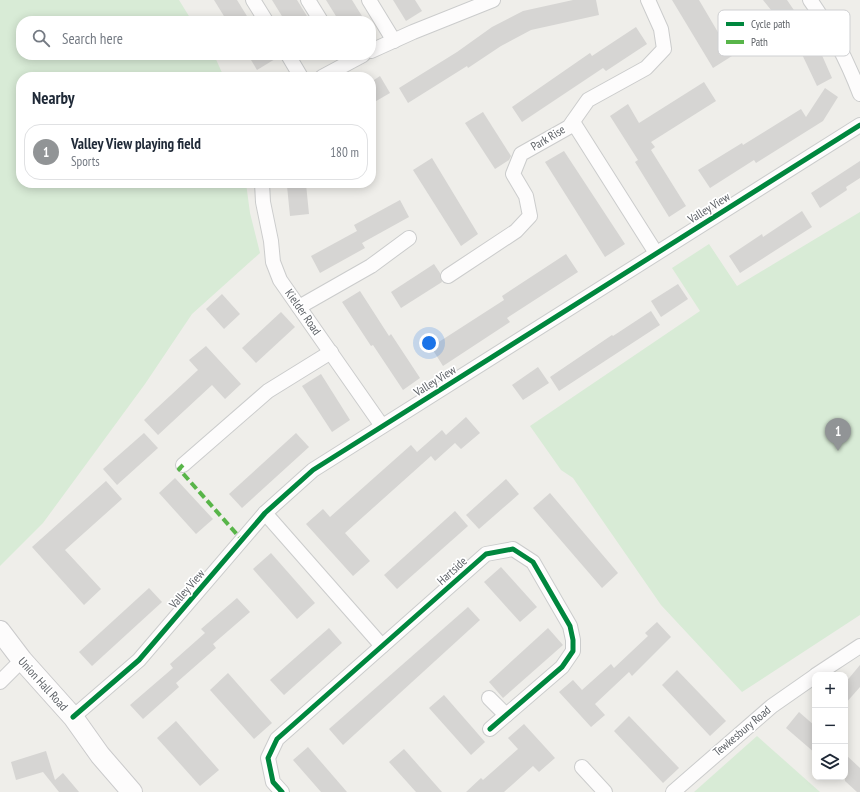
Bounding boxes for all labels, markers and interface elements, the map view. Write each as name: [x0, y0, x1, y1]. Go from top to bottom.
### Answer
legend: [718, 10, 850, 56]
search box: [16, 16, 376, 60]
text: Cycle path: [751, 17, 790, 31]
icon: search: [30, 27, 52, 49]
text: Search here: [62, 29, 123, 48]
text: Path: [751, 35, 768, 49]
text: Nearby: [32, 87, 75, 109]
street label: Park Rise: [528, 121, 568, 154]
text: Valley View playing field: [71, 134, 201, 153]
text: 1: [43, 144, 49, 161]
text: 180 m: [330, 144, 359, 161]
text: Sports: [71, 153, 100, 170]
street label: Valley View: [684, 188, 733, 227]
street label: Kielder Road: [282, 286, 325, 338]
your location: [419, 333, 439, 353]
street label: Valley View: [410, 361, 459, 400]
pin: 1: [825, 418, 851, 451]
street label: Hartside: [434, 553, 470, 588]
street label: Valley View: [165, 565, 208, 612]
street label: Union Hall Road: [15, 654, 71, 714]
map controls: [812, 672, 848, 780]
button: +: [812, 672, 848, 708]
street label: Tewkesbury Road: [710, 702, 774, 759]
button: −: [812, 708, 848, 744]
button: layers: [812, 744, 848, 780]

